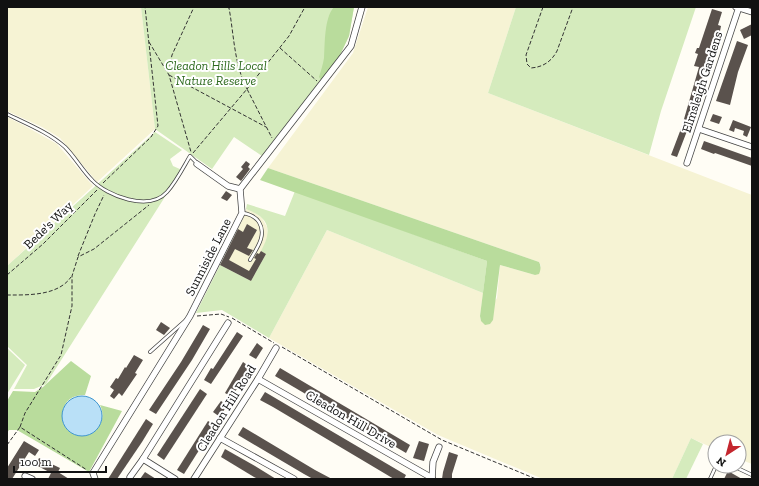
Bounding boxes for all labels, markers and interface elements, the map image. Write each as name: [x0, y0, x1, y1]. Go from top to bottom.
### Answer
street label: Elmsleigh Gardens: [679, 29, 726, 135]
park label: Cleadon Hills Local Nature Reserve: [165, 58, 267, 88]
street label: Bede's Way: [20, 198, 76, 252]
street label: Sunniside Lane: [182, 216, 234, 298]
street label: Cleadon Hill Road: [193, 362, 259, 454]
street label: Cleadon Hill Drive: [303, 387, 399, 451]
north arrow: [707, 434, 747, 474]
scale bar: [14, 448, 106, 474]
text: N: [714, 454, 729, 469]
text: 100 m: [20, 455, 52, 469]

